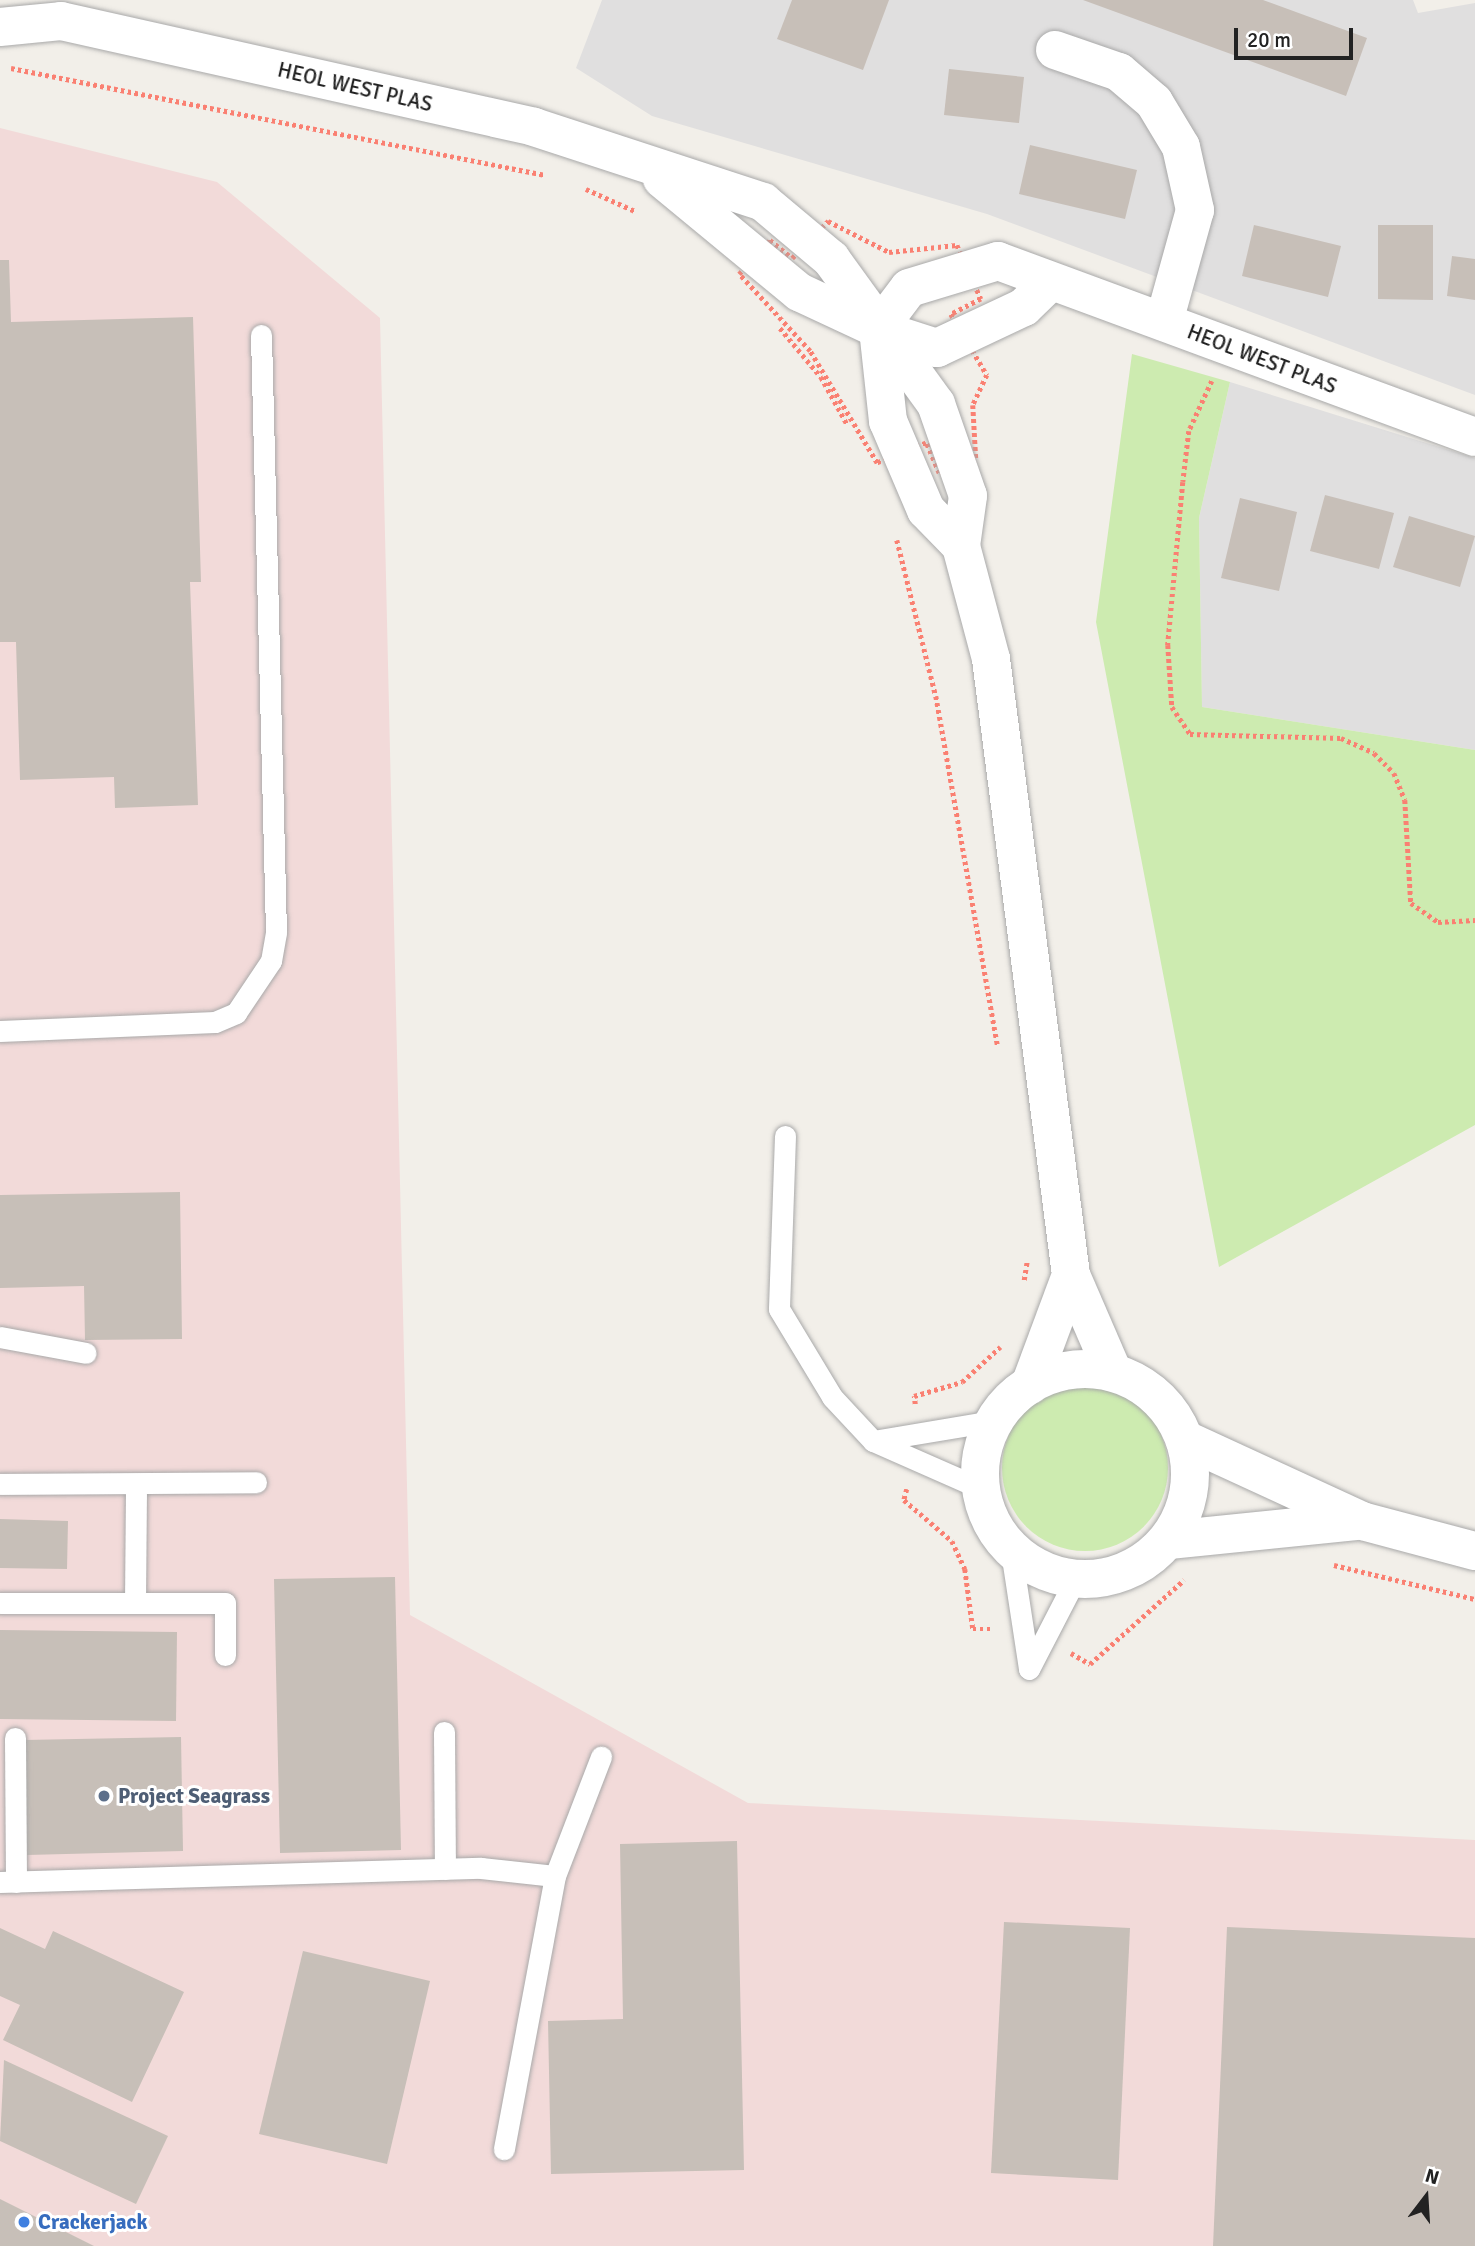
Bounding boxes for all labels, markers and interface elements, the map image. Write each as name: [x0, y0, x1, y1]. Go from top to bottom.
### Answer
scale bar: [1237, 14, 1356, 58]
text: 20 m: [1247, 27, 1291, 53]
street label: HEOL WEST PLAS: [275, 57, 435, 117]
street label: HEOL WEST PLAS: [1184, 319, 1340, 399]
place label: Project Seagrass: [118, 1783, 270, 1809]
marker: Project Seagrass: [96, 1788, 112, 1804]
north arrow: [1391, 2162, 1461, 2232]
text: N: [1422, 2164, 1442, 2190]
place label: Crackerjack: [38, 2209, 147, 2235]
marker: Crackerjack: [16, 2214, 32, 2230]

